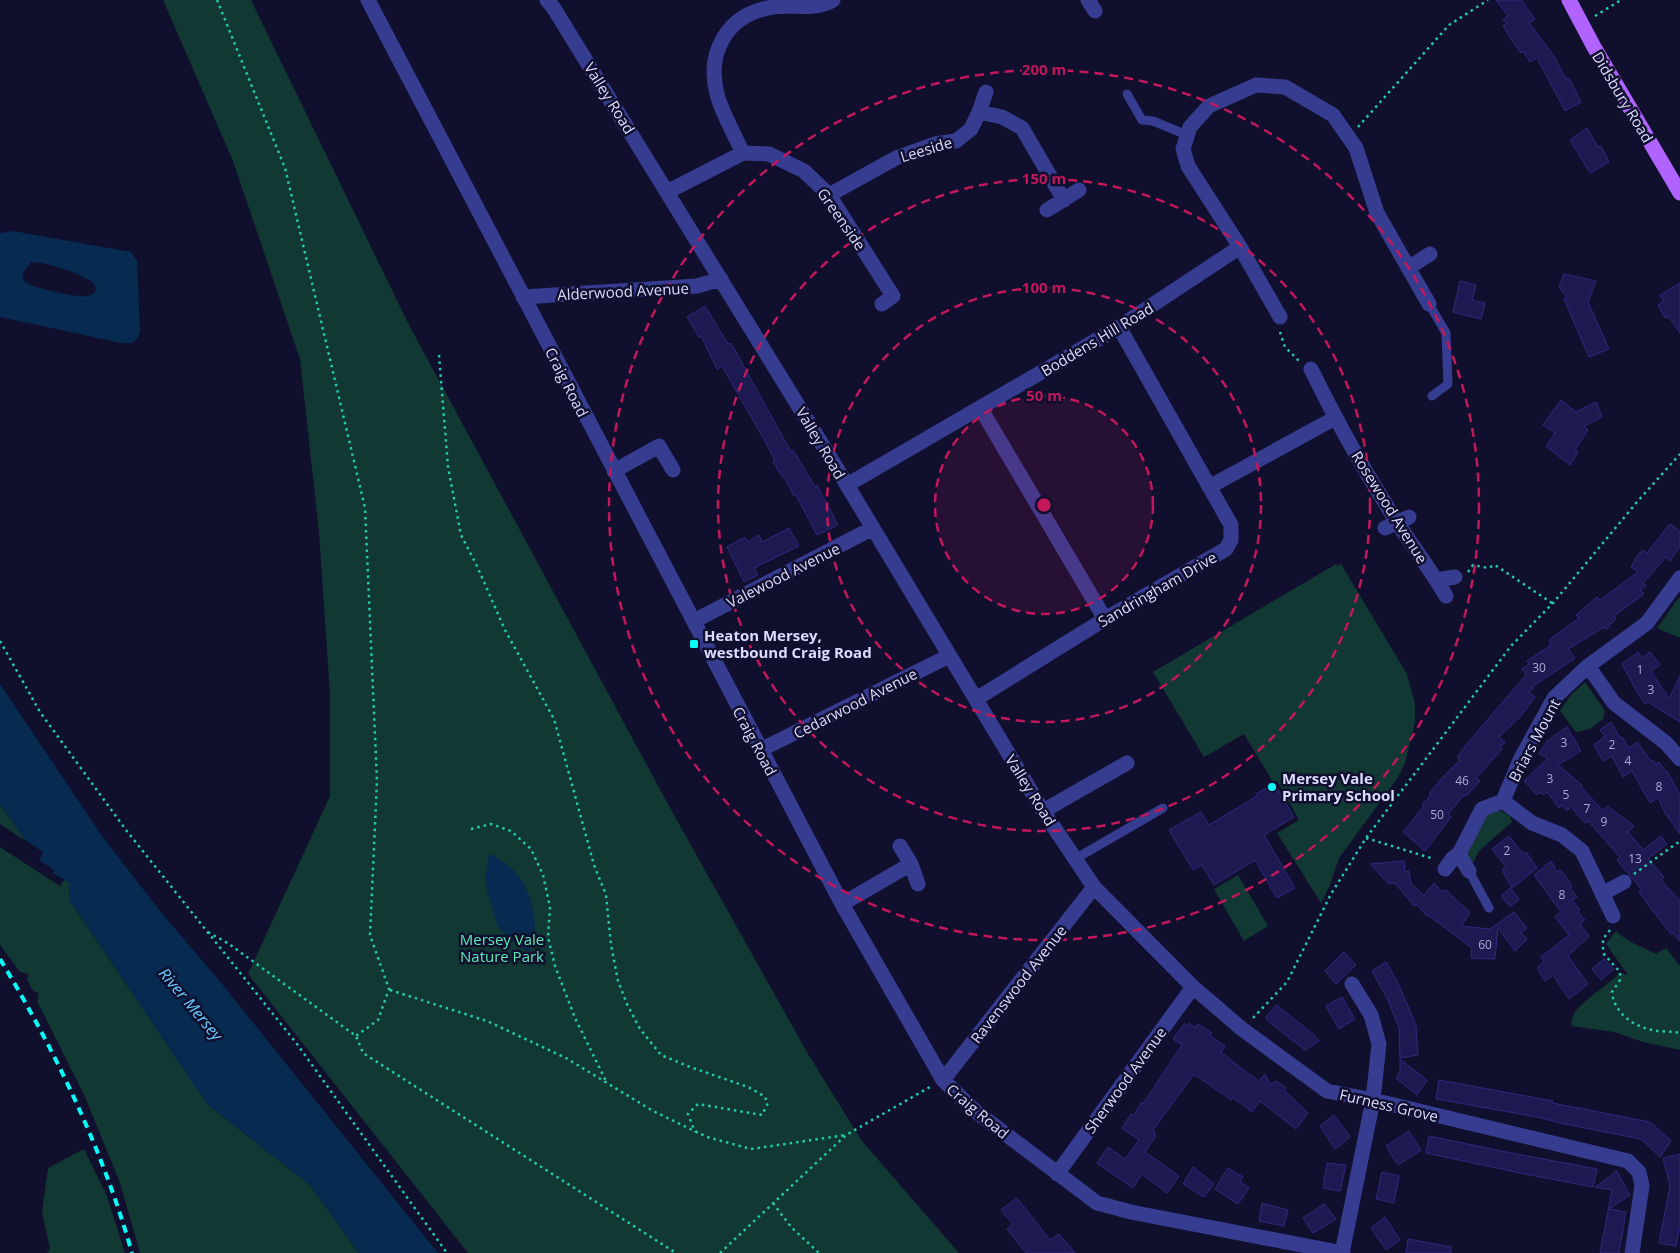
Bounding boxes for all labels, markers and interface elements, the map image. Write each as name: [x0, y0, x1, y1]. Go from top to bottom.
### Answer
street label: Didsbury Road: [1588, 48, 1658, 146]
street label: Valley Road: [580, 59, 640, 137]
text: 200 m: [1022, 59, 1066, 79]
street label: Leeside: [898, 132, 954, 166]
text: 150 m: [1022, 168, 1066, 188]
street label: Greenside: [813, 184, 871, 254]
text: 100 m: [1022, 277, 1066, 297]
street label: Alderwood Avenue: [557, 278, 689, 304]
street label: Boddens Hill Road: [1037, 298, 1157, 380]
street label: Craig Road: [541, 344, 593, 420]
text: 50 m: [1026, 385, 1062, 405]
street label: Valley Road: [792, 403, 850, 483]
street label: Rosewood Avenue: [1347, 447, 1433, 567]
centre of rings: [1035, 496, 1053, 514]
street label: Valewood Avenue: [723, 538, 843, 612]
street label: Sandringham Drive: [1094, 547, 1220, 631]
place label: Heaton Mersey, westbound Craig Road: [704, 625, 872, 662]
marker: Heaton Mersey, westbound Craig Road: [688, 638, 700, 650]
house number: 30: [1532, 659, 1546, 676]
house number: 1: [1637, 661, 1643, 678]
street label: Cedarwood Avenue: [790, 663, 920, 743]
house number: 3: [1648, 681, 1655, 698]
street label: Briars Mount: [1504, 695, 1564, 785]
street label: Craig Road: [728, 703, 782, 779]
house number: 3: [1561, 734, 1568, 751]
house number: 2: [1609, 736, 1616, 753]
street label: Valley Road: [1001, 751, 1061, 829]
house number: 4: [1625, 752, 1632, 769]
place label: Mersey Vale Primary School: [1282, 768, 1395, 805]
house number: 3: [1547, 770, 1554, 787]
house number: 46: [1455, 772, 1469, 789]
house number: 8: [1656, 778, 1663, 795]
marker: Mersey Vale Primary School: [1266, 781, 1278, 793]
house number: 5: [1563, 786, 1570, 803]
house number: 7: [1584, 800, 1591, 817]
house number: 50: [1430, 806, 1444, 823]
house number: 9: [1601, 813, 1608, 830]
house number: 2: [1504, 842, 1511, 859]
house number: 13: [1628, 850, 1642, 867]
house number: 8: [1559, 886, 1566, 903]
street label: Ravenswood Avenue: [966, 921, 1070, 1047]
park label: Mersey Vale Nature Park: [460, 929, 544, 966]
house number: 60: [1478, 936, 1492, 953]
water label: River Mersey: [154, 963, 229, 1046]
street label: Sherwood Avenue: [1080, 1023, 1170, 1137]
street label: Craig Road: [943, 1079, 1013, 1143]
street label: Furness Grove: [1338, 1084, 1440, 1126]

